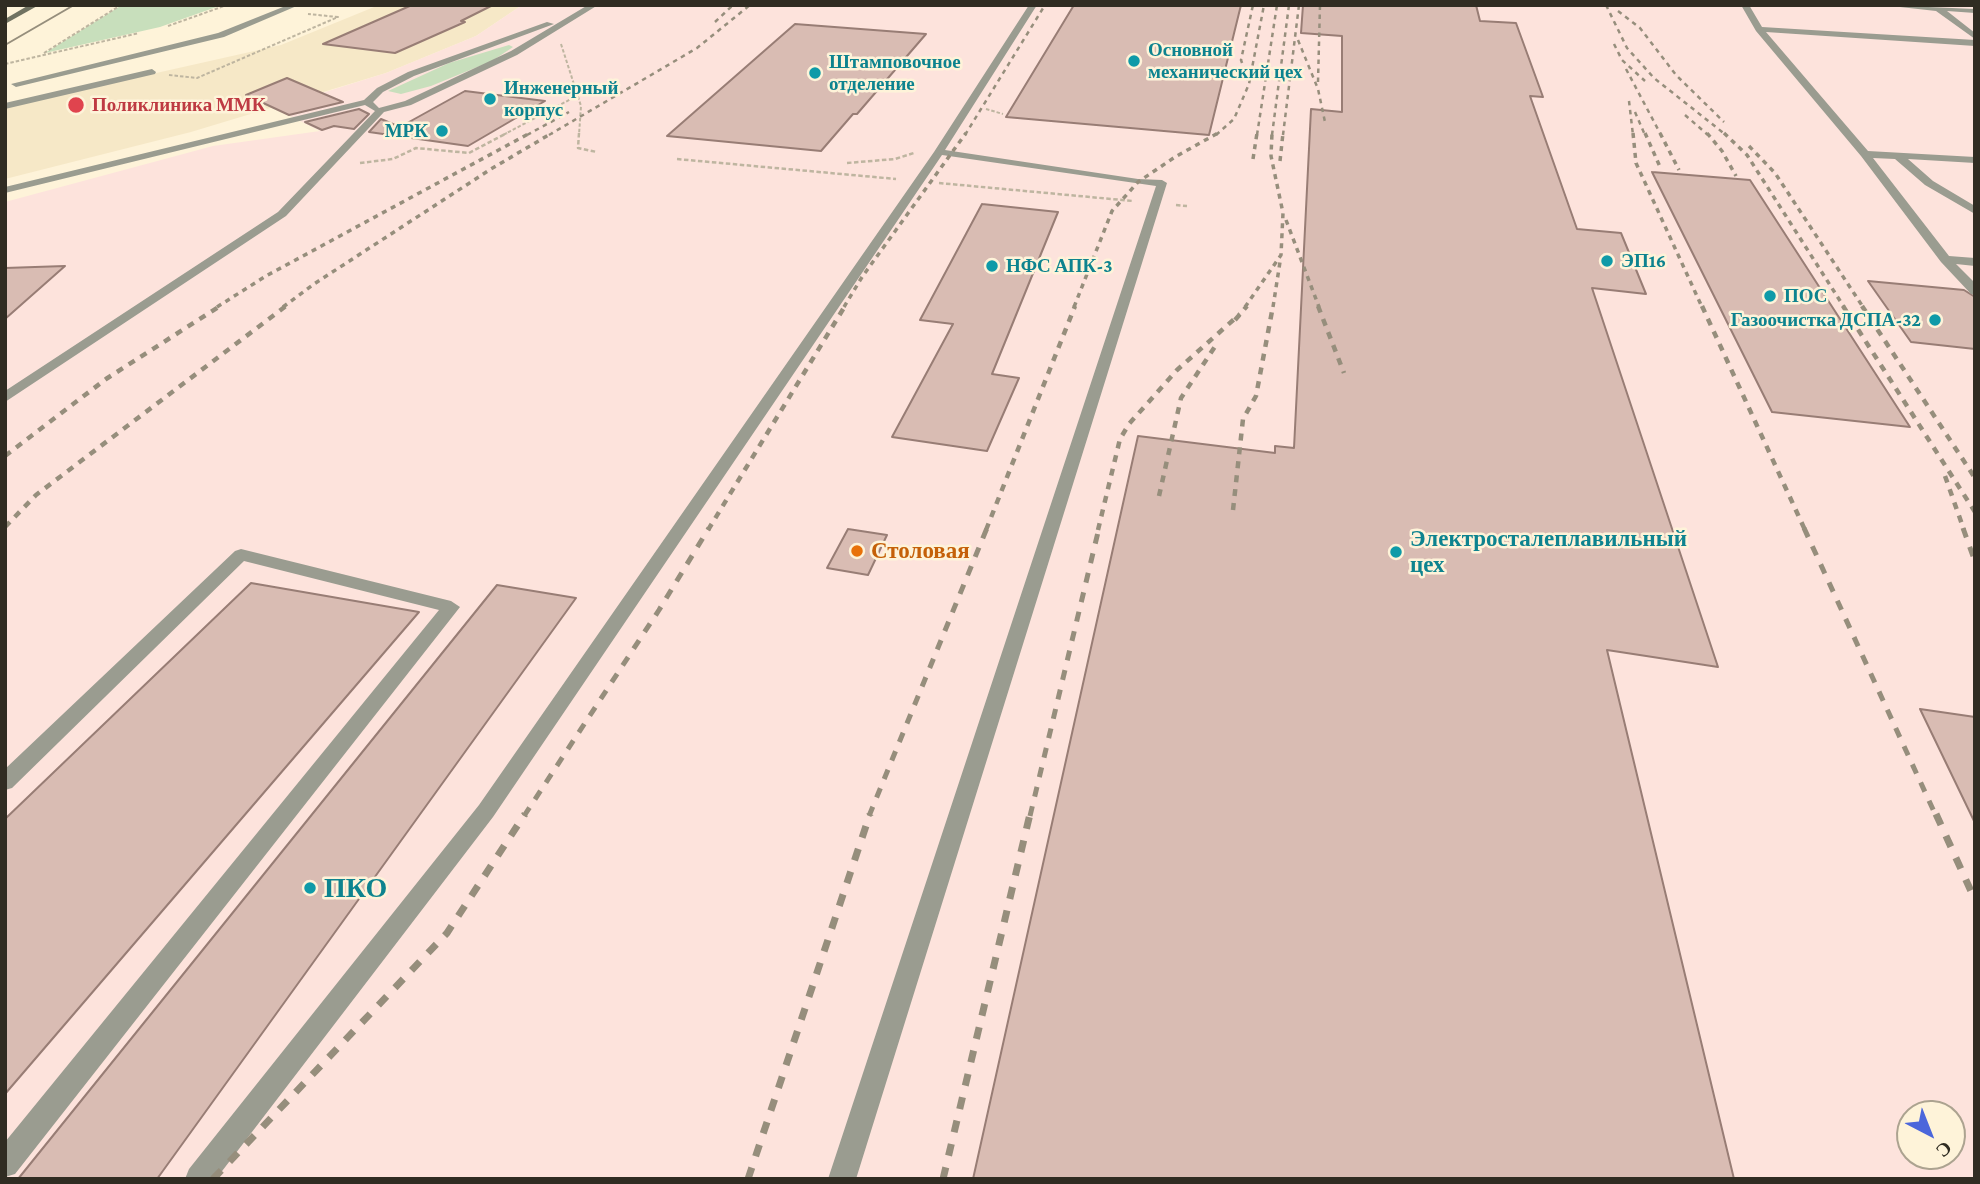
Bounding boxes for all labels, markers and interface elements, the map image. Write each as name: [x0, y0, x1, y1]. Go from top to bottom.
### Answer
place label: Основной механический цех: [1148, 39, 1302, 83]
place label: Штамповочное отделение: [829, 51, 961, 95]
marker: Основной механический цех: [1126, 53, 1142, 69]
marker: Штамповочное отделение: [807, 65, 823, 81]
place label: Инженерный корпус: [504, 77, 618, 121]
marker: Инженерный корпус: [482, 91, 498, 107]
place label: Поликлиника ММК: [92, 94, 266, 116]
marker: Поликлиника ММК: [66, 95, 86, 115]
place label: МРК: [385, 120, 428, 142]
marker: МРК: [434, 123, 450, 139]
place label: ЭП16: [1621, 250, 1666, 272]
marker: ЭП16: [1599, 253, 1615, 269]
place label: НФС АПК-3: [1006, 255, 1113, 277]
marker: НФС АПК-3: [984, 258, 1000, 274]
place label: ПОС: [1784, 285, 1828, 307]
marker: ПОС: [1762, 288, 1778, 304]
place label: Газоочистка ДСПА-32: [1731, 309, 1921, 331]
marker: Газоочистка ДСПА-32: [1927, 312, 1943, 328]
place label: Электросталеплавильный цех: [1410, 525, 1687, 579]
place label: Столовая: [871, 537, 970, 565]
marker: Столовая: [849, 543, 865, 559]
marker: Электросталеплавильный цех: [1388, 544, 1404, 560]
place label: ПКО: [324, 871, 387, 905]
marker: ПКО: [302, 880, 318, 896]
north arrow: [1896, 1100, 1966, 1170]
text: С: [1932, 1137, 1956, 1162]

